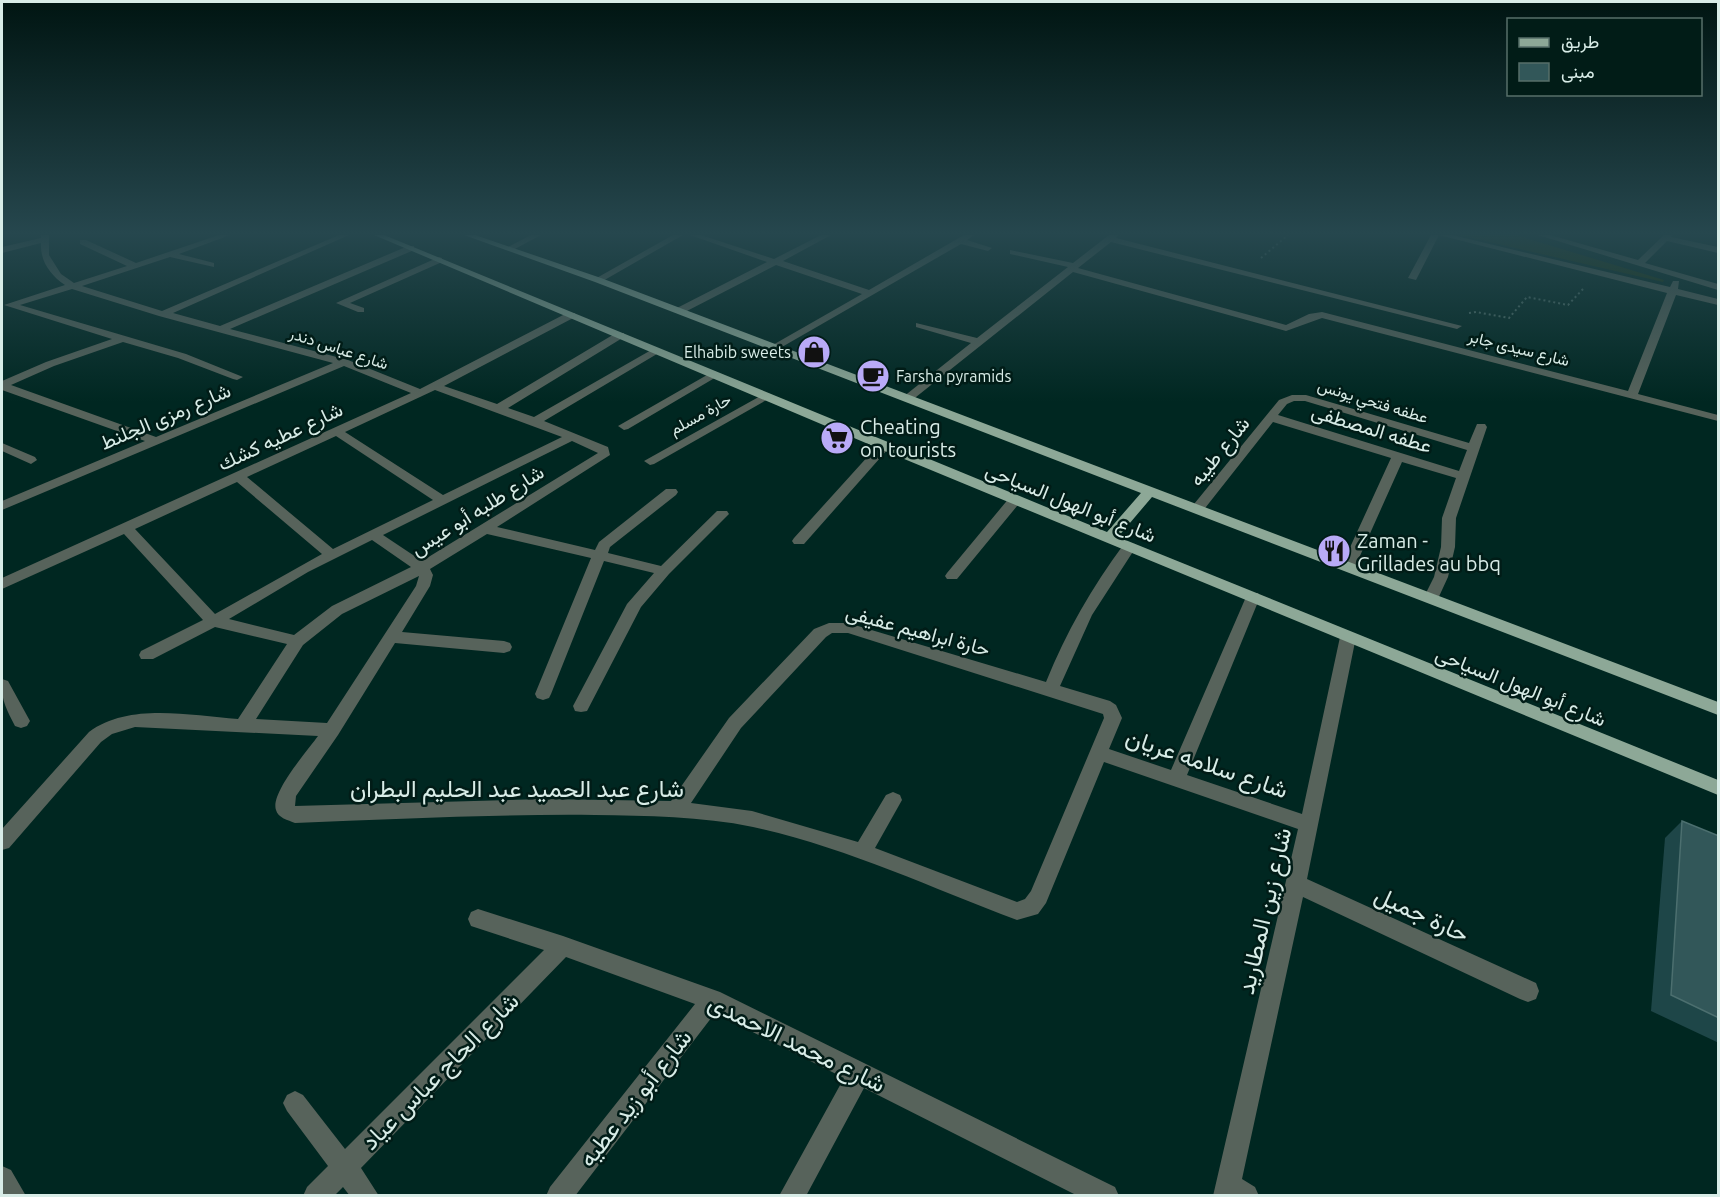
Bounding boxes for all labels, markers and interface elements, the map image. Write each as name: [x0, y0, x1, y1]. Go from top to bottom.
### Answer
legend: [1507, 18, 1702, 96]
text: طريق: [1561, 31, 1599, 53]
text: مبنى: [1561, 61, 1595, 83]
street label: شارع عباس دندر: [286, 323, 391, 375]
street label: شارع سيدى جابر: [1465, 327, 1571, 372]
shop icon: Elhabib sweets: [796, 334, 832, 370]
place label: Elhabib sweets: [684, 343, 791, 361]
cafe icon: Farsha pyramids: [855, 358, 891, 394]
place label: Farsha pyramids: [896, 367, 1011, 385]
street label: عطفه فتحي يونس: [1314, 376, 1430, 431]
street label: شارع رمزى الجلنط: [96, 378, 235, 457]
street label: حارة مسلم: [666, 390, 735, 440]
street label: شارع عطيه كشك: [214, 397, 347, 478]
street label: عطفه المصطفى: [1309, 399, 1435, 458]
street label: شارع طيبه: [1184, 412, 1256, 492]
place label: Cheating on tourists: [860, 415, 956, 461]
supermarket icon: Cheating on tourists: [819, 420, 855, 456]
street label: شارع أبو الهول السياحى: [981, 457, 1160, 549]
street label: شارع طلبه أبو عيس: [406, 460, 549, 563]
place label: Zaman - Grillades au bbq: [1357, 529, 1501, 575]
restaurant icon: Zaman - Grillades au bbq: [1316, 533, 1352, 569]
street label: حارة ابراهيم عفيفى: [843, 600, 993, 662]
street label: شارع أبو الهول السياحى: [1431, 641, 1610, 733]
street label: شارع سلامه عريان: [1121, 723, 1292, 806]
street label: شارع عبد الحميد عبد الحليم البطران: [350, 775, 684, 805]
street label: شارع زين المطاريد: [1232, 825, 1299, 998]
street label: حارة جميل: [1370, 880, 1473, 949]
street label: شارع الحاج عباس عياد: [356, 987, 526, 1157]
street label: شارع محمد الاحمدى: [703, 988, 890, 1100]
street label: شارع أبو زيد عطيه: [573, 1024, 699, 1174]

